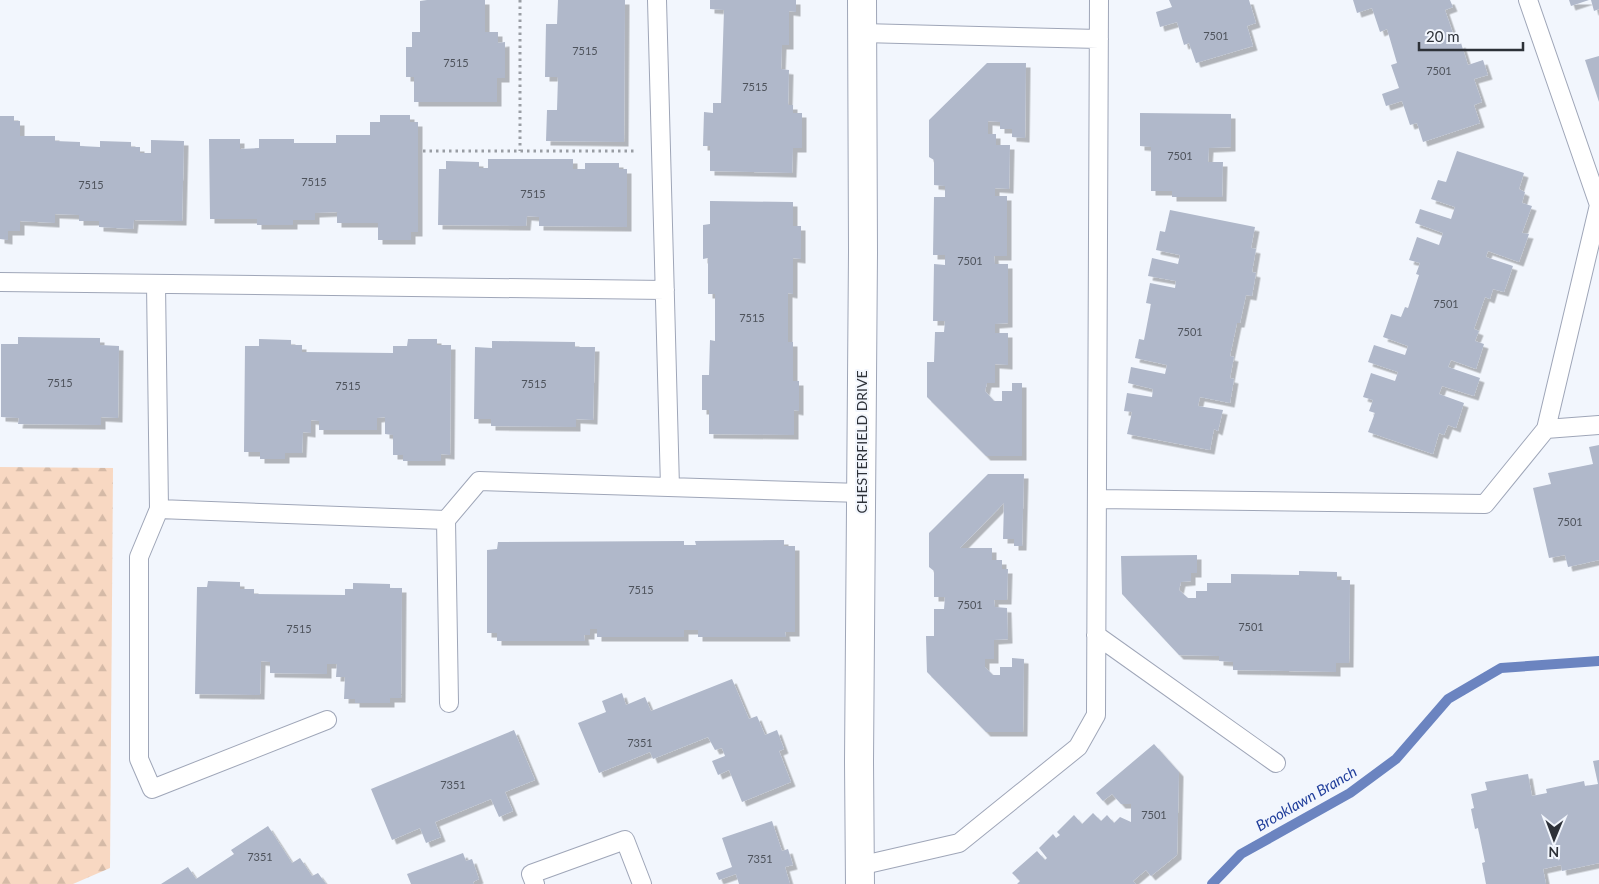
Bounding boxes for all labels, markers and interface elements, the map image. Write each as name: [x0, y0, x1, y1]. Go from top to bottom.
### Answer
scale bar: [1419, 20, 1523, 52]
text: 20 m: [1426, 27, 1460, 45]
house number: 7501: [1203, 29, 1229, 42]
house number: 7515: [572, 44, 598, 57]
house number: 7515: [443, 56, 469, 69]
house number: 7501: [1426, 64, 1452, 77]
house number: 7515: [742, 80, 768, 93]
house number: 7501: [1167, 149, 1193, 162]
house number: 7515: [301, 175, 327, 188]
house number: 7515: [78, 178, 104, 191]
house number: 7515: [520, 187, 546, 200]
house number: 7501: [957, 254, 983, 267]
house number: 7501: [1433, 297, 1459, 310]
house number: 7515: [739, 311, 765, 324]
house number: 7501: [1177, 325, 1203, 338]
street label: CHESTERFIELD DRIVE: [853, 370, 870, 514]
house number: 7515: [47, 376, 73, 389]
house number: 7515: [521, 377, 547, 390]
house number: 7515: [335, 379, 361, 392]
house number: 7501: [1557, 515, 1583, 528]
house number: 7515: [628, 583, 654, 596]
house number: 7501: [957, 598, 983, 611]
house number: 7501: [1238, 620, 1264, 633]
house number: 7515: [286, 622, 312, 635]
house number: 7351: [627, 736, 653, 749]
water label: Brooklawn Branch: [1252, 762, 1360, 834]
house number: 7351: [440, 778, 466, 791]
house number: 7501: [1141, 808, 1167, 821]
north arrow: [1529, 814, 1579, 864]
text: N: [1548, 844, 1559, 861]
house number: 7351: [247, 850, 273, 863]
house number: 7351: [747, 852, 773, 865]

